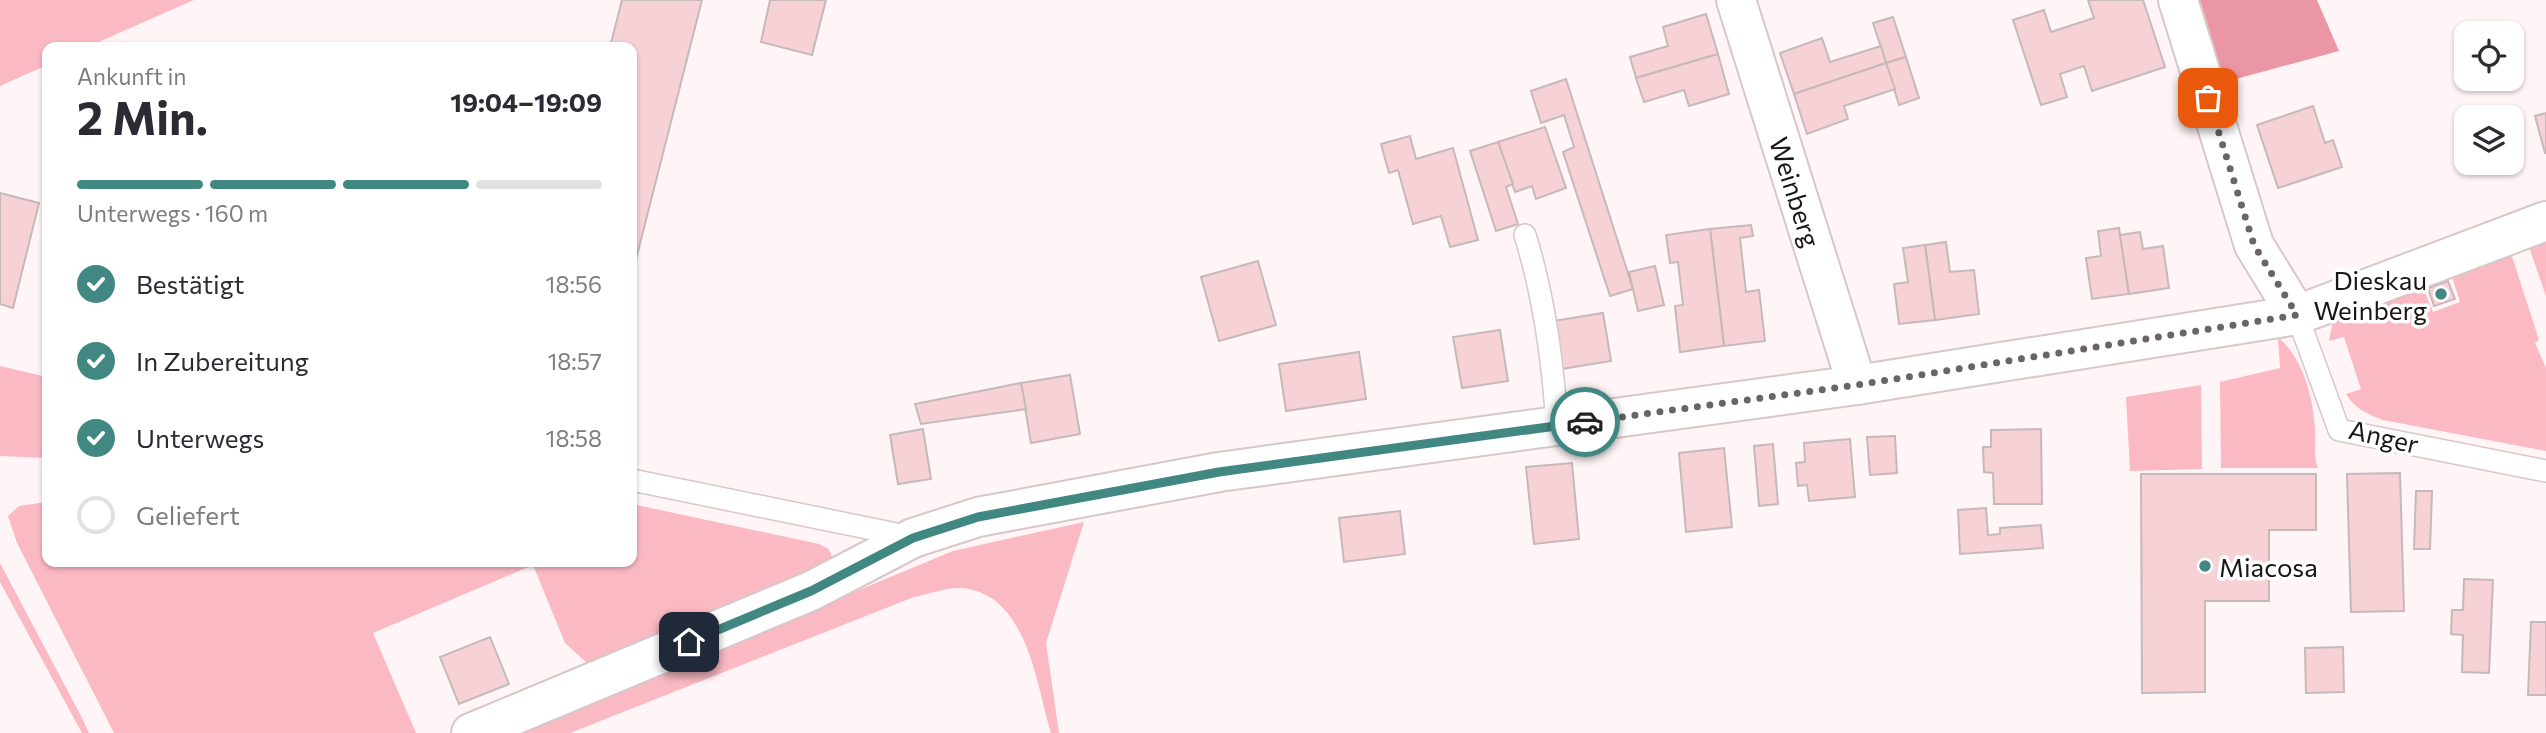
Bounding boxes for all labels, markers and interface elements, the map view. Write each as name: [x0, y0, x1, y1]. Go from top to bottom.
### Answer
map controls: [2454, 21, 2524, 175]
button: locate: [2454, 21, 2524, 91]
text: Ankunft in: [77, 62, 187, 90]
pin: [2178, 68, 2238, 128]
icon: bag: [2189, 79, 2227, 117]
text: 19:04–19:09: [450, 86, 602, 117]
text: 2 Min.: [77, 88, 208, 144]
button: layers: [2454, 105, 2524, 175]
street label: Weinberg: [1764, 133, 1828, 251]
text: Unterwegs · 160 m: [77, 199, 268, 227]
place label: Dieskau Weinberg: [2313, 264, 2427, 325]
icon: check: [77, 265, 115, 303]
text: Bestätigt: [136, 268, 245, 299]
text: 18:56: [546, 270, 602, 298]
marker: Dieskau Weinberg: [2433, 286, 2449, 302]
icon: check: [77, 342, 115, 380]
text: In Zubereitung: [136, 345, 309, 376]
text: 18:57: [547, 347, 602, 375]
courier: [1550, 387, 1620, 457]
icon: car: [1566, 403, 1604, 441]
street label: Anger: [2346, 413, 2422, 459]
icon: check: [77, 419, 115, 457]
text: Unterwegs: [136, 422, 264, 453]
text: 18:58: [546, 424, 602, 452]
text: Geliefert: [136, 499, 240, 530]
place label: Miacosa: [2219, 551, 2318, 582]
marker: Miacosa: [2197, 558, 2213, 574]
pin: [659, 612, 719, 672]
icon: home: [670, 623, 708, 661]

